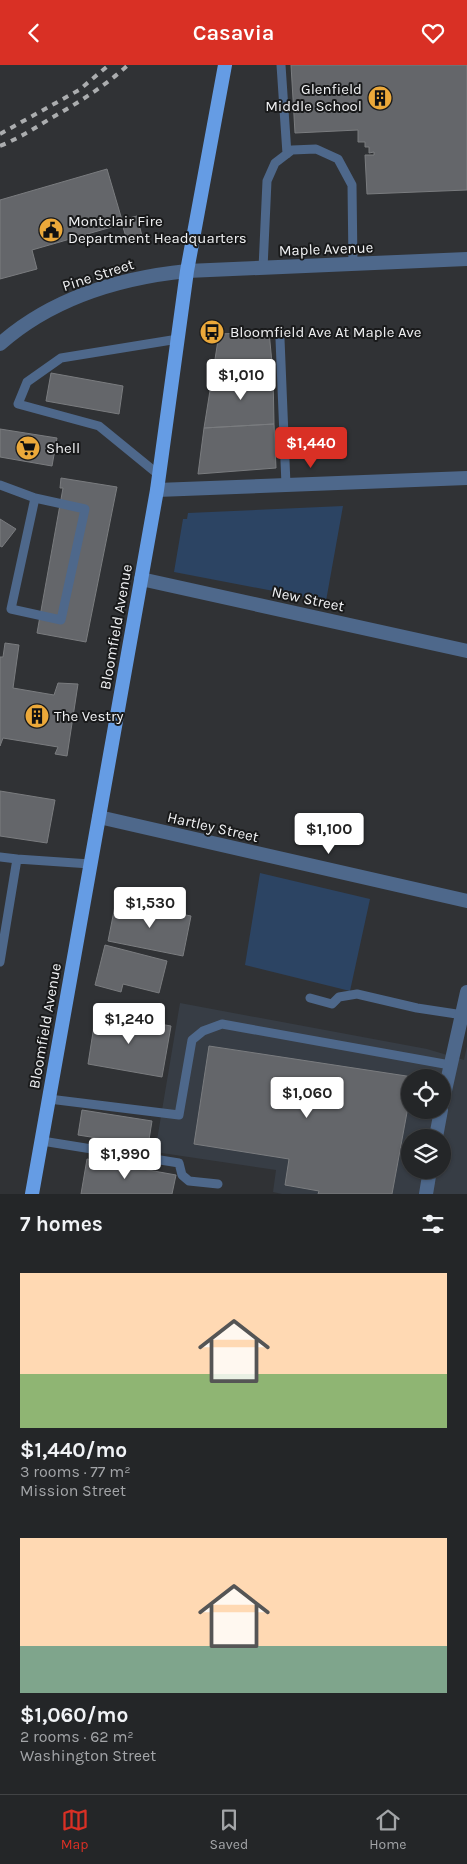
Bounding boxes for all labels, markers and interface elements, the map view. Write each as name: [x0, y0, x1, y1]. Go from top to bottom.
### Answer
icon: back: [20, 19, 48, 47]
icon: heart: [419, 19, 447, 47]
text: Casavia: [193, 20, 274, 46]
place label: Glenfield Middle School: [265, 80, 362, 115]
building icon: Glenfield Middle School: [367, 85, 393, 111]
place label: Montclair Fire Department Headquarters: [68, 212, 247, 247]
public building icon: Montclair Fire Department Headquarters: [38, 217, 64, 243]
street label: Maple Avenue: [278, 238, 374, 260]
street label: Pine Street: [60, 255, 136, 295]
bus stop icon: Bloomfield Ave At Maple Ave: [199, 319, 225, 345]
place label: Bloomfield Ave At Maple Ave: [230, 323, 422, 341]
pin: $1,010: [200, 359, 282, 401]
text: $1,010: [218, 365, 264, 384]
pin: $1,440: [270, 427, 352, 469]
text: $1,440: [286, 433, 336, 452]
supermarket icon: Shell: [15, 435, 41, 461]
place label: Shell: [46, 439, 80, 457]
street label: Bloomfield Avenue: [96, 563, 136, 691]
street label: New Street: [270, 583, 346, 616]
building icon: The Vestry: [24, 703, 50, 729]
place label: The Vestry: [54, 707, 123, 725]
street label: Hartley Street: [166, 808, 261, 846]
pin: $1,100: [288, 813, 370, 855]
text: $1,100: [306, 819, 352, 838]
pin: $1,530: [109, 887, 191, 929]
text: $1,530: [125, 893, 175, 912]
street label: Bloomfield Avenue: [25, 962, 65, 1090]
pin: $1,240: [88, 1003, 170, 1045]
text: $1,240: [104, 1009, 154, 1028]
map controls: [401, 1069, 451, 1179]
button: locate: [401, 1069, 451, 1119]
pin: $1,060: [266, 1077, 348, 1119]
text: $1,060: [282, 1083, 332, 1102]
button: layers: [401, 1129, 451, 1179]
pin: $1,990: [84, 1137, 166, 1180]
text: $1,990: [100, 1144, 150, 1163]
icon: filters: [419, 1210, 447, 1238]
text: 7 homes: [20, 1212, 103, 1236]
icon: home: [189, 1306, 279, 1396]
text: $1,440/mo: [20, 1438, 127, 1462]
text: 3 rooms · 77 m²: [20, 1462, 131, 1481]
text: Mission Street: [20, 1481, 126, 1500]
icon: home: [189, 1571, 279, 1661]
text: $1,060/mo: [20, 1703, 128, 1727]
text: 2 rooms · 62 m²: [20, 1727, 134, 1746]
text: Washington Street: [20, 1746, 156, 1765]
tab: Map: [61, 1806, 89, 1853]
tab: Saved: [210, 1806, 248, 1853]
tab: Home: [369, 1806, 407, 1853]

